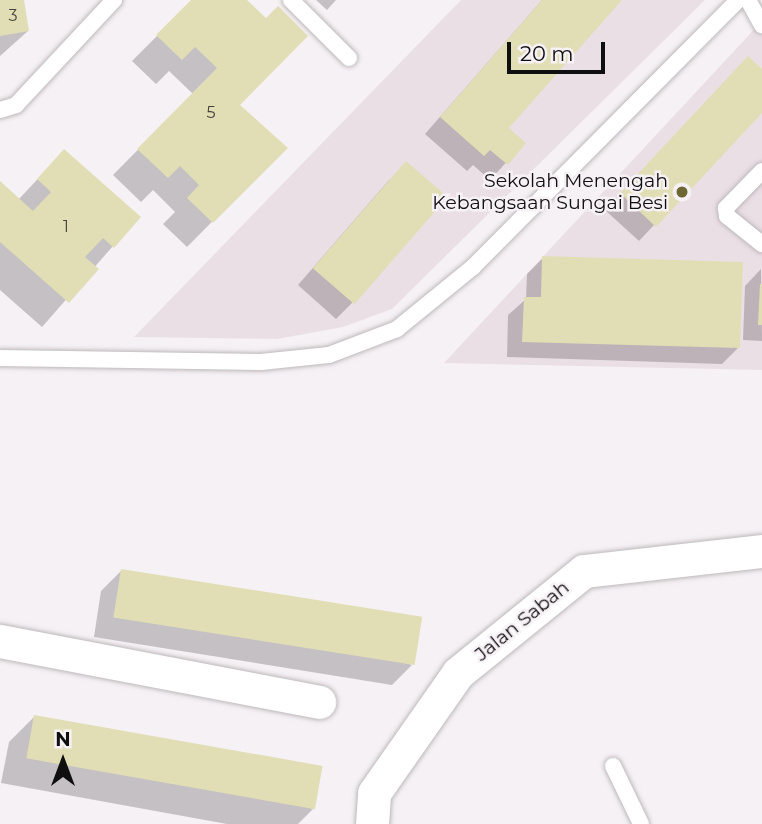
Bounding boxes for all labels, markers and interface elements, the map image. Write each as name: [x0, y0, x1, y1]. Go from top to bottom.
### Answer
house number: 3: [8, 6, 18, 26]
scale bar: [510, 28, 608, 72]
text: 20 m: [520, 41, 574, 66]
house number: 5: [206, 103, 216, 123]
place label: Sekolah Menengah Kebangsaan Sungai Besi: [432, 170, 668, 214]
marker: Sekolah Menengah Kebangsaan Sungai Besi: [674, 184, 690, 200]
house number: 1: [63, 217, 69, 237]
street label: Jalan Sabah: [470, 576, 574, 666]
north arrow: [28, 726, 98, 796]
text: N: [55, 728, 71, 751]

